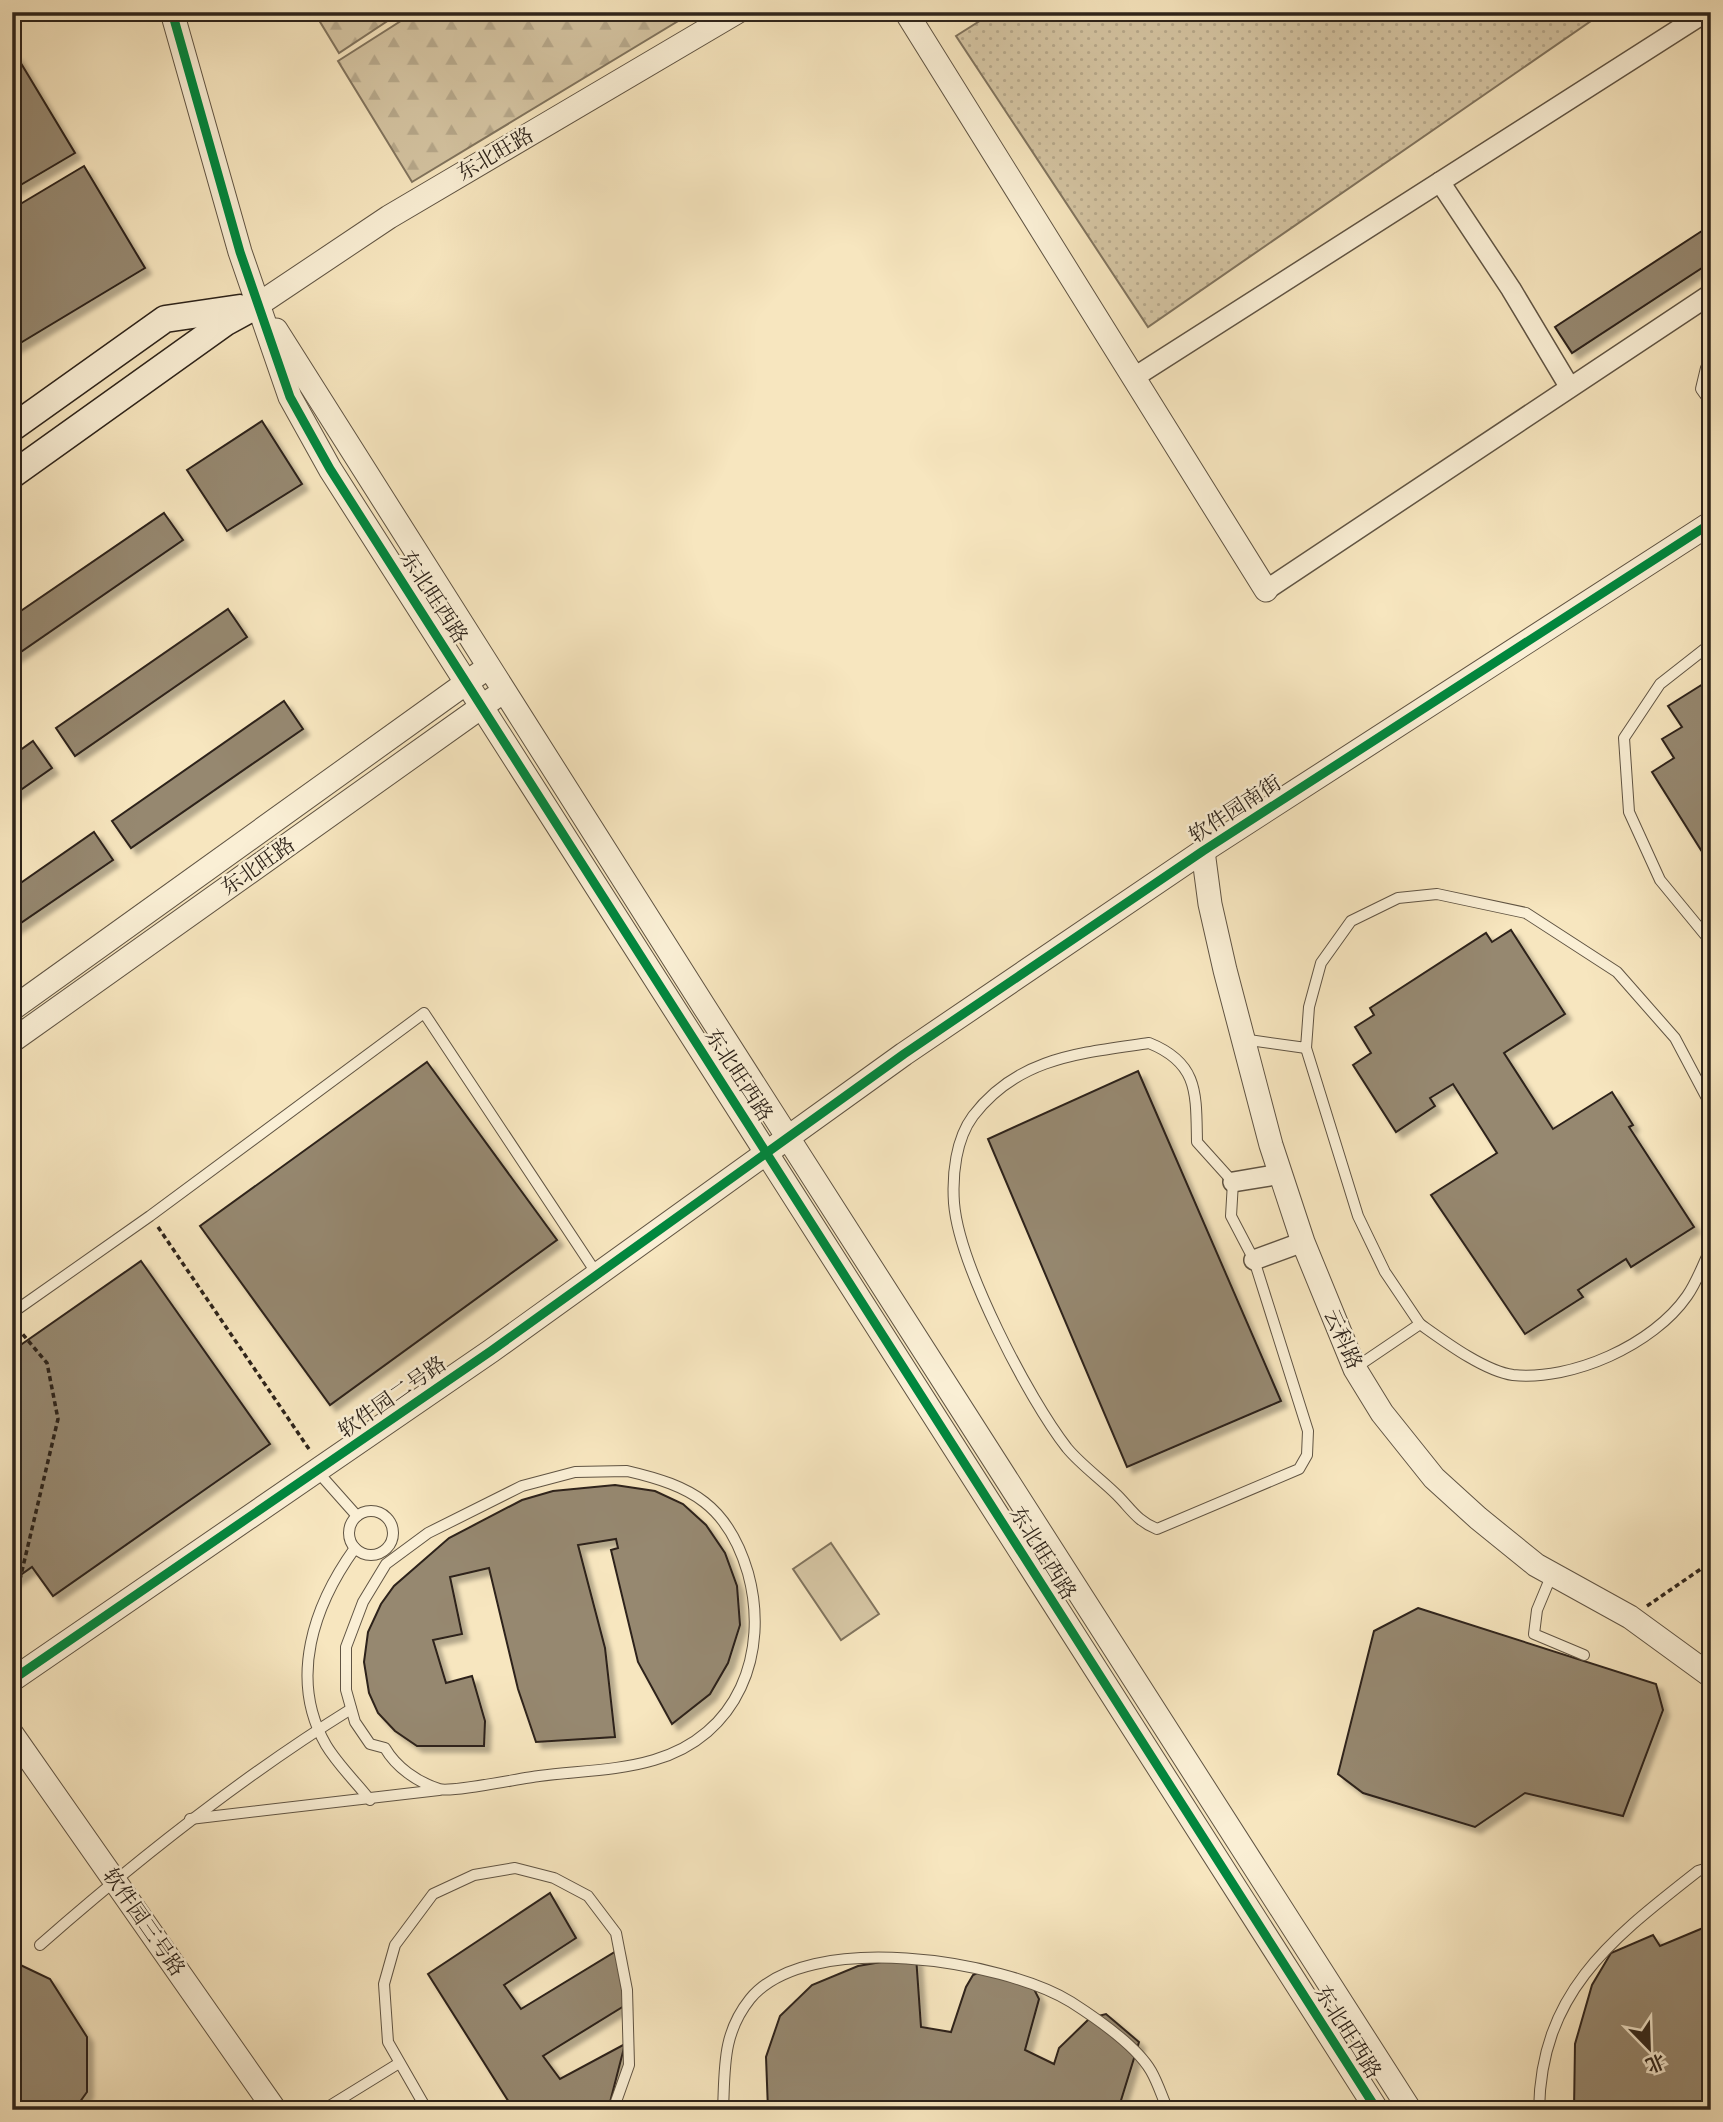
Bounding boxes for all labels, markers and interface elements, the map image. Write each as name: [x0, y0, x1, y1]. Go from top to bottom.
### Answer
street label: 东北旺路: [453, 123, 537, 185]
street label: 东北旺西路: [395, 546, 473, 648]
street label: 软件园南街: [1184, 770, 1286, 848]
street label: 东北旺路: [217, 832, 299, 900]
street label: 东北旺西路: [700, 1024, 778, 1126]
street label: 云科路: [1319, 1305, 1367, 1373]
street label: 软件园二号路: [334, 1351, 450, 1443]
street label: 东北旺西路: [1005, 1502, 1081, 1604]
street label: 软件园三号路: [98, 1864, 190, 1980]
street label: 东北旺西路: [1310, 1981, 1386, 2083]
north arrow: [1614, 2014, 1684, 2084]
text: 北: [1642, 2049, 1668, 2077]

